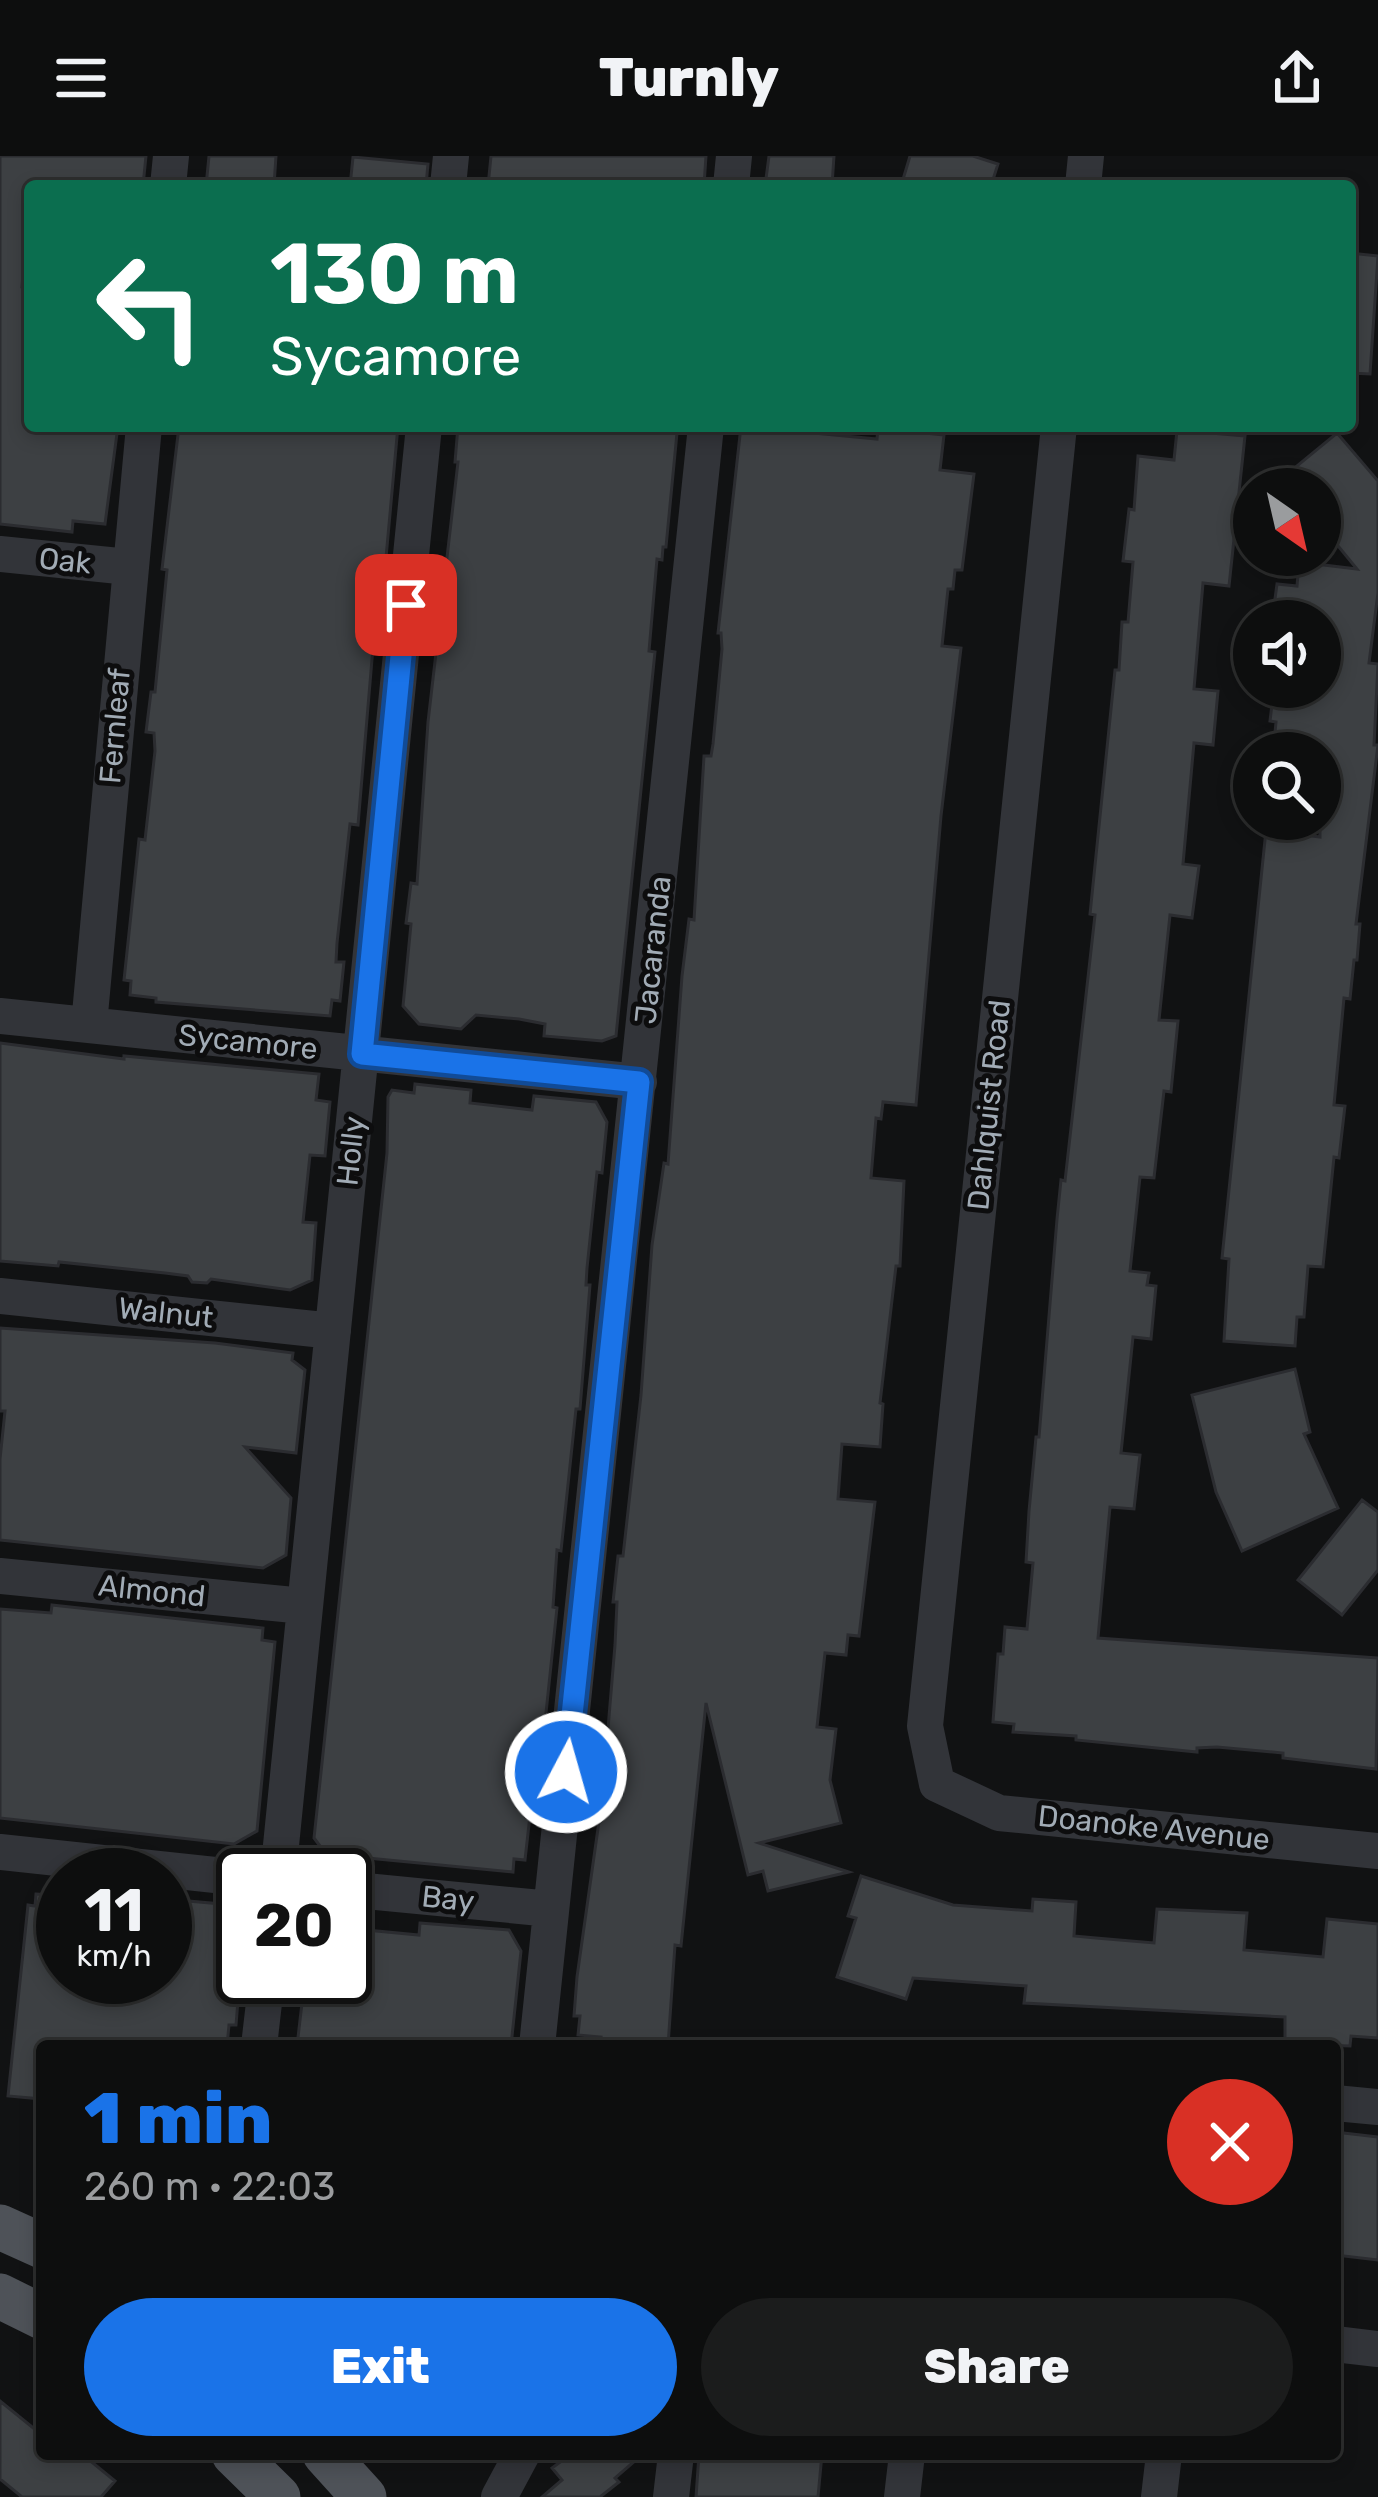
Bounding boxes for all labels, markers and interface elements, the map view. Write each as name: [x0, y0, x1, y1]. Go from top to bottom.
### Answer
icon: menu: [48, 45, 114, 111]
icon: share: [1264, 45, 1330, 111]
text: Turnly: [599, 46, 779, 110]
text: 130 m: [270, 224, 519, 324]
icon: left: [72, 228, 228, 384]
text: Sycamore: [270, 325, 521, 389]
north arrow: [1233, 468, 1341, 576]
map controls: [1233, 468, 1341, 840]
street label: Oak: [37, 540, 93, 582]
pin: [355, 554, 457, 656]
icon: arrive: [373, 572, 439, 638]
button: sound: [1233, 600, 1341, 708]
street label: Fernleaf: [92, 666, 138, 785]
button: search: [1233, 732, 1341, 840]
street label: Jacaranda: [627, 874, 679, 1026]
street label: Dahlquist Road: [960, 998, 1018, 1212]
street label: Sycamore: [177, 1017, 319, 1067]
street label: Holly: [329, 1114, 373, 1188]
street label: Walnut: [117, 1290, 215, 1336]
street label: Almond: [97, 1567, 207, 1615]
position arrow: [503, 1709, 629, 1835]
street label: Doanoke Avenue: [1036, 1798, 1272, 1858]
speed limit sign: 20: [216, 1848, 372, 2004]
text: 11: [84, 1875, 144, 1946]
street label: Bay: [420, 1878, 476, 1920]
text: km/h: [77, 1938, 151, 1974]
text: 1 min: [84, 2076, 272, 2161]
button: close: [1167, 2079, 1293, 2205]
text: 260 m · 22:03: [84, 2164, 335, 2210]
button: Exit: [84, 2298, 677, 2436]
button: Share: [701, 2298, 1293, 2436]

